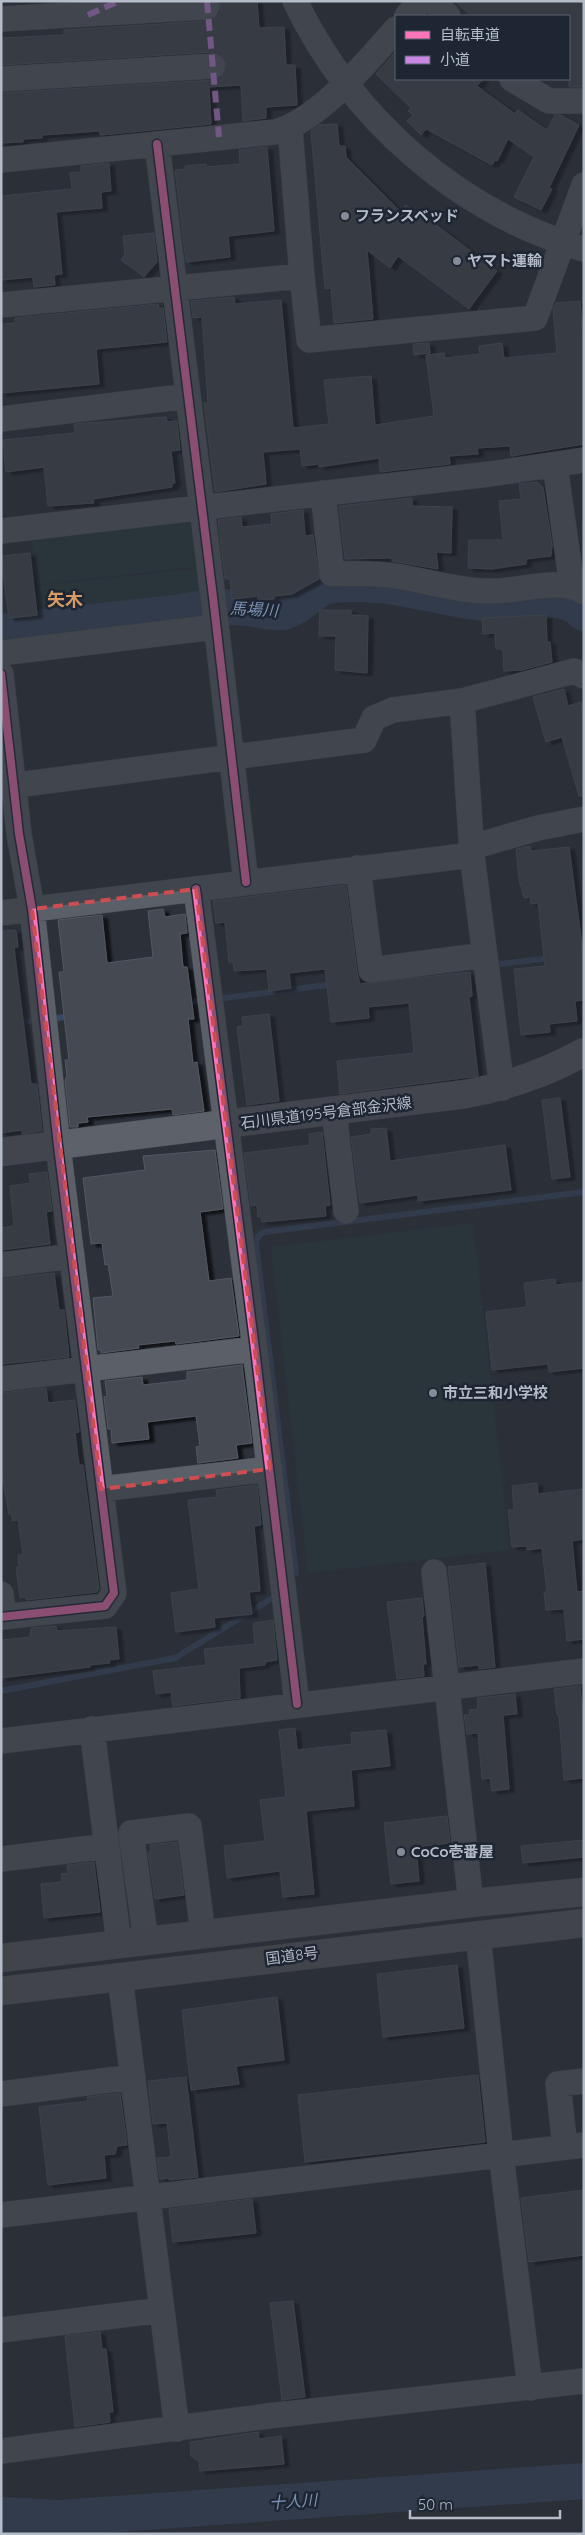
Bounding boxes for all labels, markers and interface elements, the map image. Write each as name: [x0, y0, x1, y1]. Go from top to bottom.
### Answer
legend: [395, 15, 570, 80]
text: 自転車道: [440, 25, 500, 44]
text: 小道: [440, 50, 470, 69]
place label: フランスベッド: [355, 206, 459, 225]
marker: フランスベッド: [339, 210, 351, 222]
place label: ヤマト運輸: [467, 251, 542, 270]
marker: ヤマト運輸: [451, 255, 463, 267]
district label: 矢木: [47, 588, 83, 611]
water label: 馬場川: [230, 598, 280, 620]
street label: 石川県道195号倉部金沢線: [239, 1093, 413, 1132]
place label: 市立三和小学校: [443, 1383, 548, 1402]
marker: 市立三和小学校: [427, 1387, 439, 1399]
place label: CoCo壱番屋: [411, 1842, 494, 1861]
marker: CoCo壱番屋: [395, 1846, 407, 1858]
street label: 国道8号: [264, 1943, 319, 1968]
scale bar: [410, 2488, 560, 2520]
water label: 十人川: [268, 2489, 320, 2513]
text: 50 m: [418, 2495, 453, 2514]

